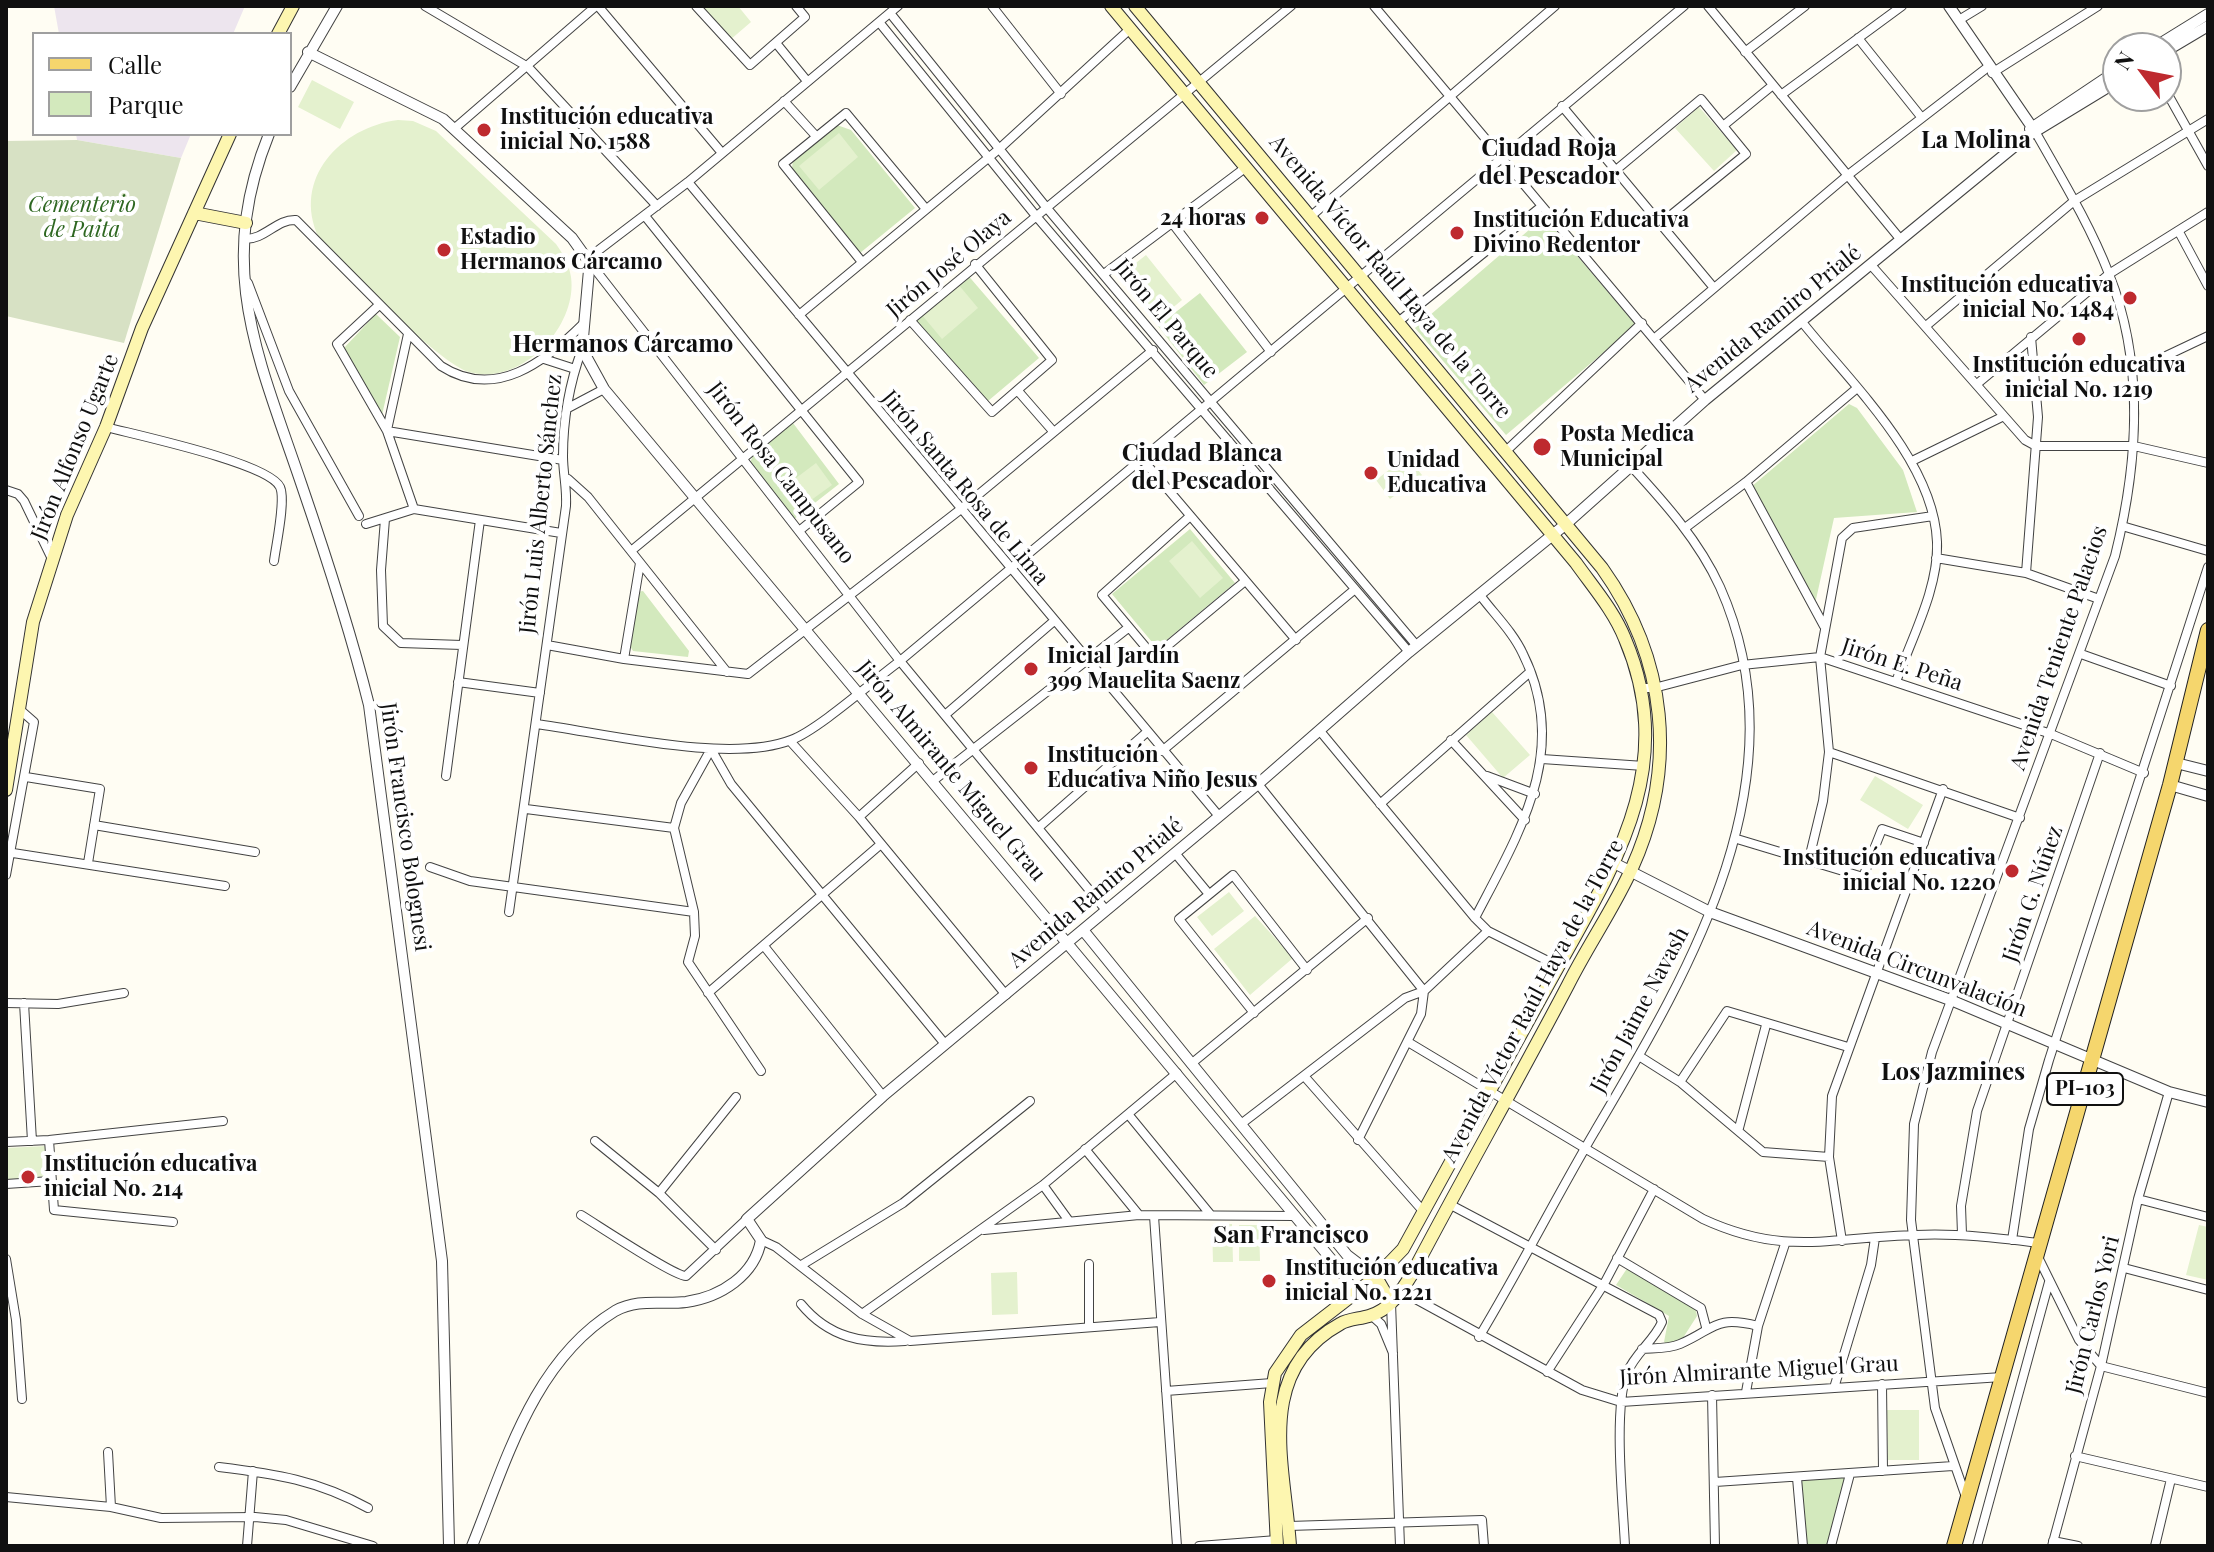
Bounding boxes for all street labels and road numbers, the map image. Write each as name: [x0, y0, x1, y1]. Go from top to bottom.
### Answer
street label: Avenida Víctor Raúl Haya de la Torre: [1264, 130, 1516, 424]
street label: Jirón José Olaya: [882, 204, 1016, 324]
street label: Avenida Ramiro Prialé: [1679, 240, 1867, 398]
street label: Jirón El Parque: [1108, 254, 1224, 384]
street label: Jirón Alfonso Ugarte: [26, 350, 124, 544]
street label: Jirón Luis Alberto Sánchez: [514, 373, 568, 635]
street label: Jirón Rosa Campusano: [702, 377, 860, 569]
street label: Jirón Santa Rosa de Lima: [876, 385, 1054, 591]
street label: Avenida Teniente Palacios: [2005, 522, 2113, 774]
street label: Jirón E. Peña: [1838, 633, 1966, 697]
street label: Jirón Almirante Miguel Grau: [851, 655, 1051, 887]
street label: Jirón Francisco Bolognesi: [374, 701, 436, 953]
street label: Avenida Ramiro Prialé: [1003, 812, 1189, 974]
street label: Jirón G. Núñez: [1997, 822, 2069, 966]
street label: Avenida Víctor Raúl Haya de la Torre: [1436, 835, 1630, 1167]
street label: Avenida Circunvalación: [1804, 915, 2030, 1023]
street label: Jirón Jaime Navash: [1585, 923, 1695, 1097]
road number: PI-103: [2047, 1073, 2123, 1105]
street label: Jirón Carlos Yori: [2061, 1233, 2125, 1397]
street label: Jirón Almirante Miguel Grau: [1619, 1350, 1899, 1392]

